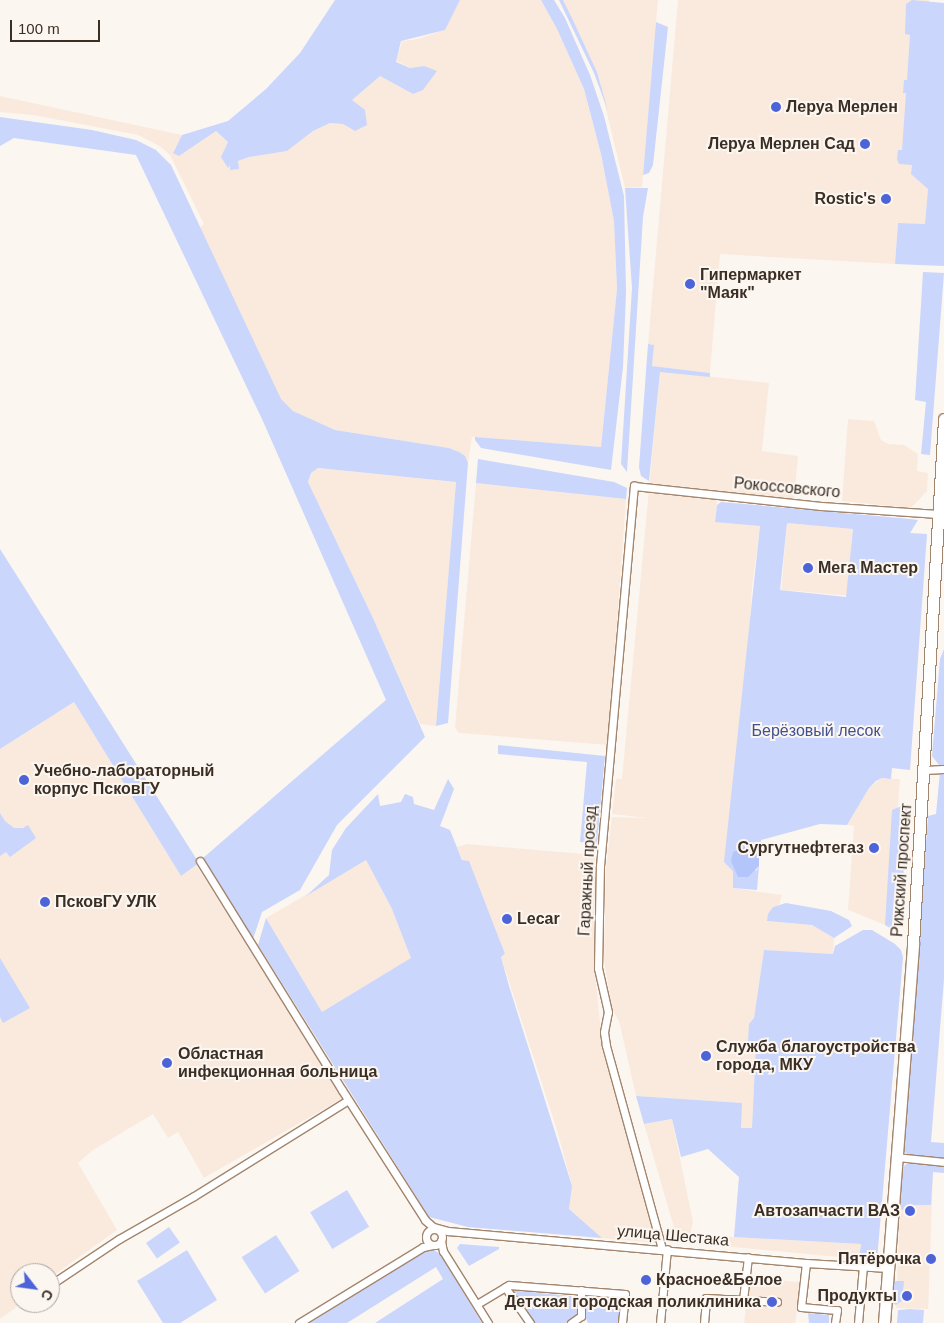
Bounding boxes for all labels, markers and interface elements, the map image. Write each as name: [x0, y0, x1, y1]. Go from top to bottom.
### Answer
scale bar: [12, 10, 102, 42]
text: 100 m: [18, 20, 60, 37]
place label: Леруа Мерлен: [786, 97, 898, 117]
marker: Леруа Мерлен: [770, 101, 782, 113]
place label: Леруа Мерлен Сад: [708, 134, 855, 154]
marker: Леруа Мерлен Сад: [859, 138, 871, 150]
place label: Rostic's: [814, 189, 876, 209]
marker: Rostic's: [880, 193, 892, 205]
place label: Гипермаркет "Маяк": [700, 265, 801, 303]
marker: Гипермаркет "Маяк": [684, 278, 696, 290]
street label: Рокоссовского: [733, 474, 841, 502]
place label: Мега Мастер: [818, 558, 918, 578]
marker: Мега Мастер: [802, 562, 814, 574]
park label: Берёзовый лесок: [752, 721, 880, 741]
place label: Учебно-лабораторный корпус ПсковГУ: [34, 761, 214, 799]
marker: Учебно-лабораторный корпус ПсковГУ: [18, 774, 30, 786]
street label: Рижский проспект: [888, 802, 916, 938]
street label: Гаражный проезд: [575, 805, 601, 937]
place label: Сургутнефтегаз: [738, 838, 864, 858]
marker: Сургутнефтегаз: [868, 842, 880, 854]
place label: ПсковГУ УЛК: [55, 892, 157, 912]
marker: ПсковГУ УЛК: [39, 896, 51, 908]
place label: Lecar: [517, 909, 560, 929]
marker: Lecar: [501, 913, 513, 925]
place label: Служба благоустройства города, МКУ: [716, 1037, 916, 1075]
place label: Областная инфекционная больница: [178, 1044, 377, 1082]
marker: Служба благоустройства города, МКУ: [700, 1050, 712, 1062]
marker: Областная инфекционная больница: [160, 1056, 174, 1070]
place label: Автозапчасти ВАЗ: [754, 1201, 900, 1221]
marker: Автозапчасти ВАЗ: [904, 1205, 916, 1217]
street label: улица Шестака: [616, 1222, 730, 1250]
place label: Пятёрочка: [838, 1249, 921, 1269]
marker: Пятёрочка: [925, 1253, 937, 1265]
north arrow: [10, 1263, 60, 1313]
place label: Красное&Белое: [656, 1270, 782, 1290]
marker: Красное&Белое: [640, 1274, 652, 1286]
place label: Продукты: [817, 1286, 897, 1306]
text: С: [38, 1287, 57, 1303]
marker: Продукты: [901, 1290, 913, 1302]
place label: Детская городская поликлиника: [505, 1292, 761, 1312]
marker: Детская городская поликлиника: [765, 1295, 779, 1309]

